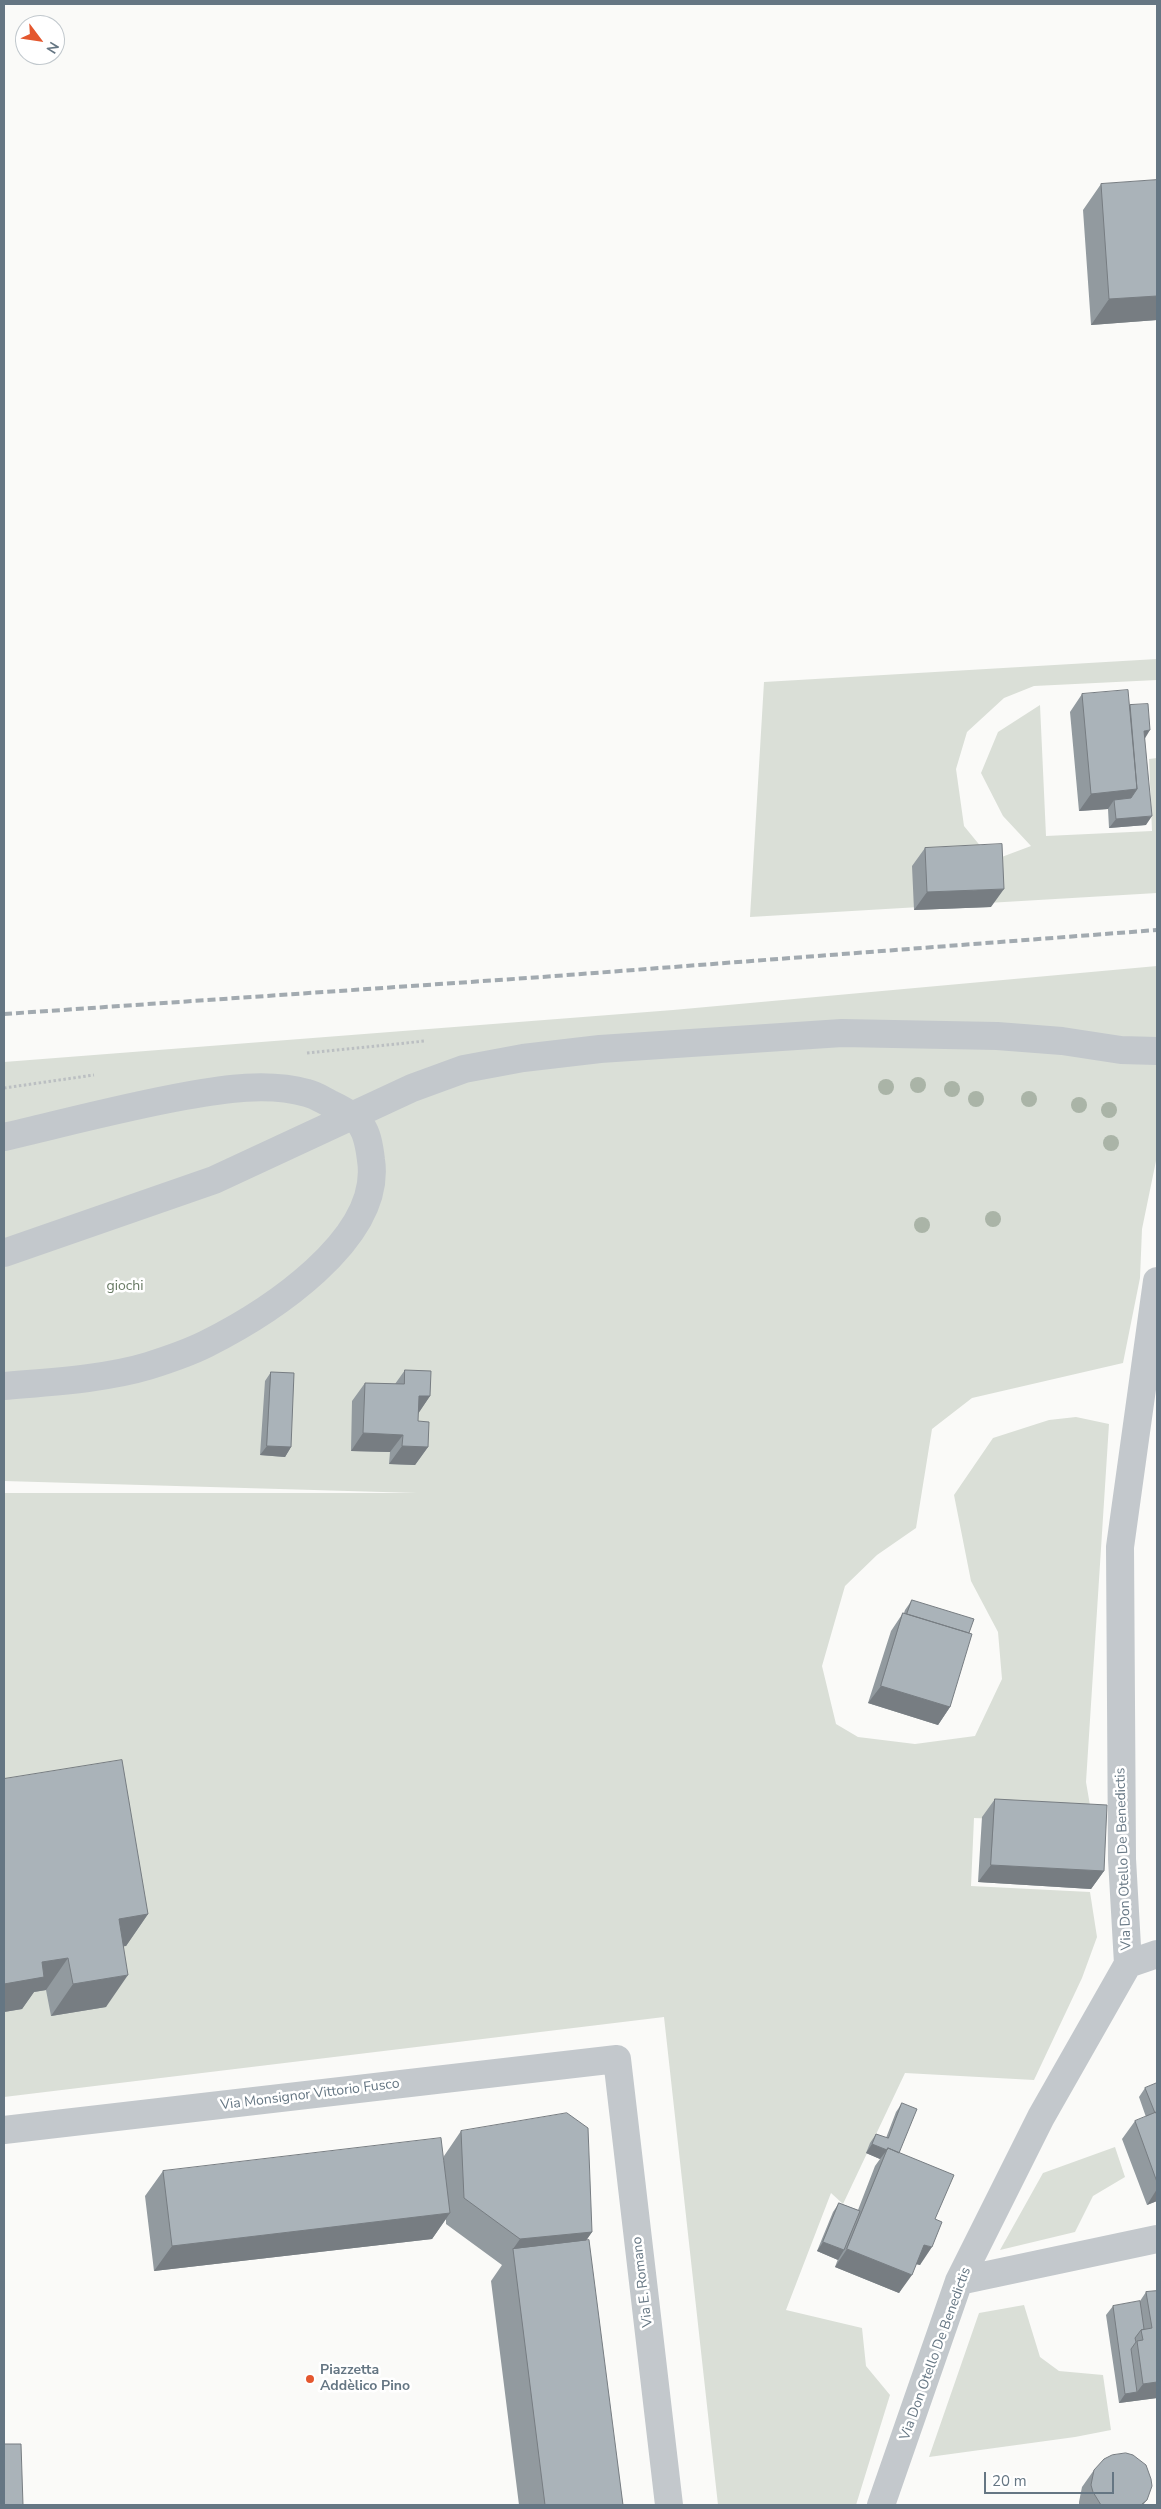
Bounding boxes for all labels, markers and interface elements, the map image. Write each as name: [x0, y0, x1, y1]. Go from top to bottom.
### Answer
north arrow: [15, 15, 65, 65]
text: N: [42, 38, 63, 57]
park label: giochi: [107, 1279, 143, 1295]
street label: Via Don Otello De Benedictis: [1112, 1767, 1136, 1951]
street label: Via Monsignor Vittorio Fusco: [220, 2076, 400, 2114]
street label: Via E. Romano: [629, 2236, 657, 2328]
street label: Via Don Otello De Benedictis: [897, 2265, 975, 2443]
place label: Piazzetta Addèlico Pino: [320, 2363, 410, 2396]
marker: Piazzetta Addèlico Pino: [304, 2373, 316, 2385]
scale bar: [986, 2462, 1116, 2494]
text: 20 m: [992, 2471, 1027, 2491]

